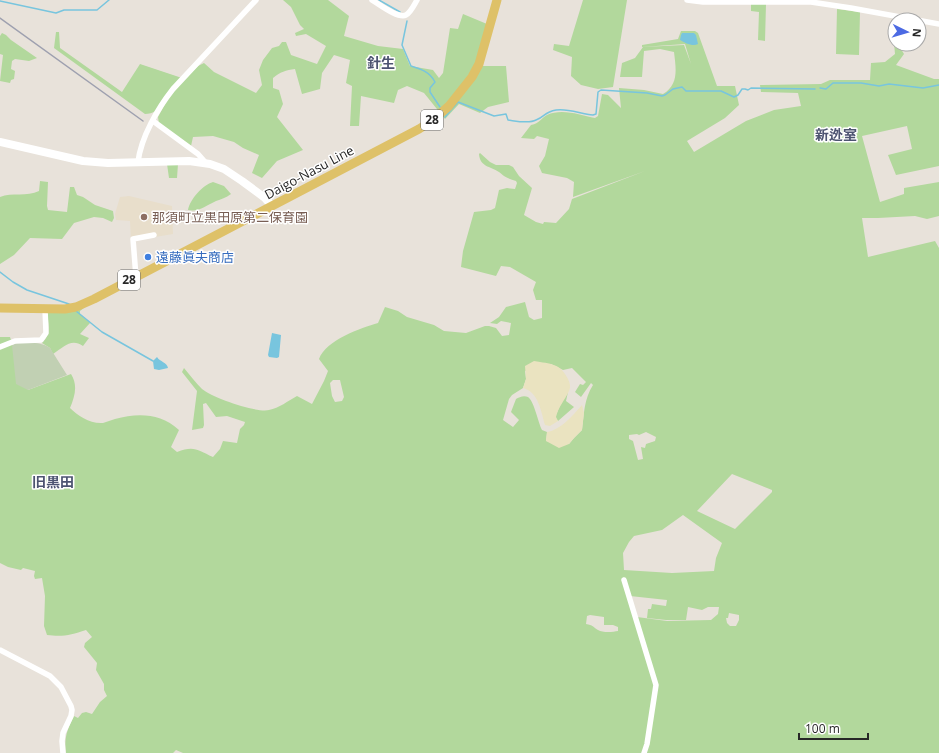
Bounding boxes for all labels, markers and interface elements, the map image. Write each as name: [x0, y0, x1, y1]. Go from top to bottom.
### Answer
north arrow: [887, 12, 927, 52]
text: N: [910, 28, 925, 38]
district label: 針生: [367, 53, 395, 72]
road number: 28: [421, 110, 443, 130]
district label: 新迯室: [815, 125, 857, 144]
street label: Daigo-Nasu Line: [261, 141, 357, 203]
place label: 那須町立黒田原第二保育園: [152, 208, 308, 226]
marker: 那須町立黒田原第二保育園: [139, 212, 149, 222]
place label: 遠藤眞夫商店: [156, 248, 234, 266]
marker: 遠藤眞夫商店: [143, 252, 153, 262]
road number: 28: [118, 270, 140, 290]
district label: 旧黒田: [32, 472, 74, 491]
scale bar: [799, 715, 868, 741]
text: 100 m: [805, 720, 840, 737]

